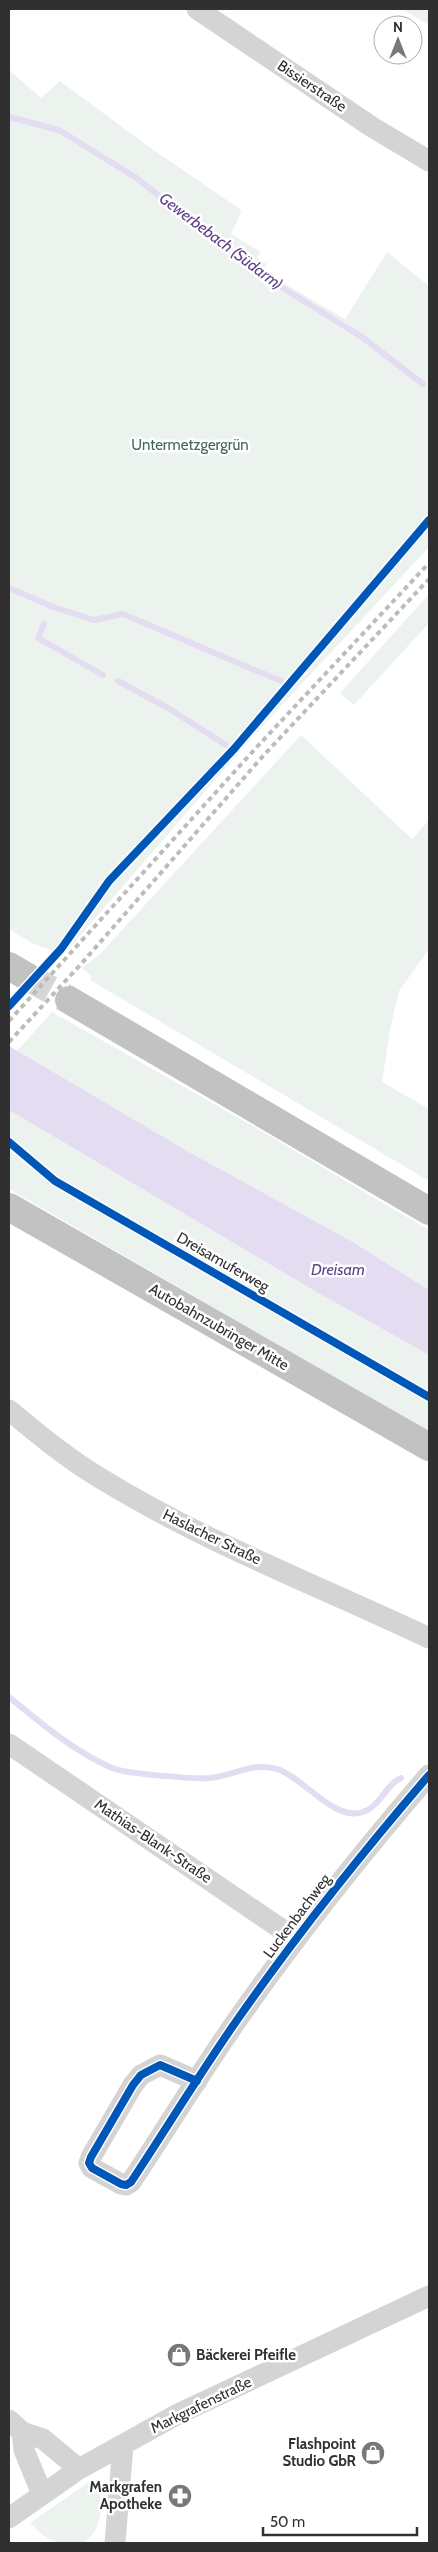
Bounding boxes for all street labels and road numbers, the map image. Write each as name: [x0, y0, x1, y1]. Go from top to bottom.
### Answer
street label: Bissierstraße: [274, 56, 350, 116]
street label: Dreisamuferweg: [174, 1228, 273, 1296]
street label: Autobahnzubringer Mitte: [146, 1280, 292, 1374]
street label: Haslacher Straße: [160, 1505, 264, 1569]
street label: Mathias-Blank-Straße: [91, 1795, 215, 1887]
street label: Luckenbachweg: [259, 1870, 335, 1962]
street label: Markgrafenstraße: [148, 2373, 255, 2437]

